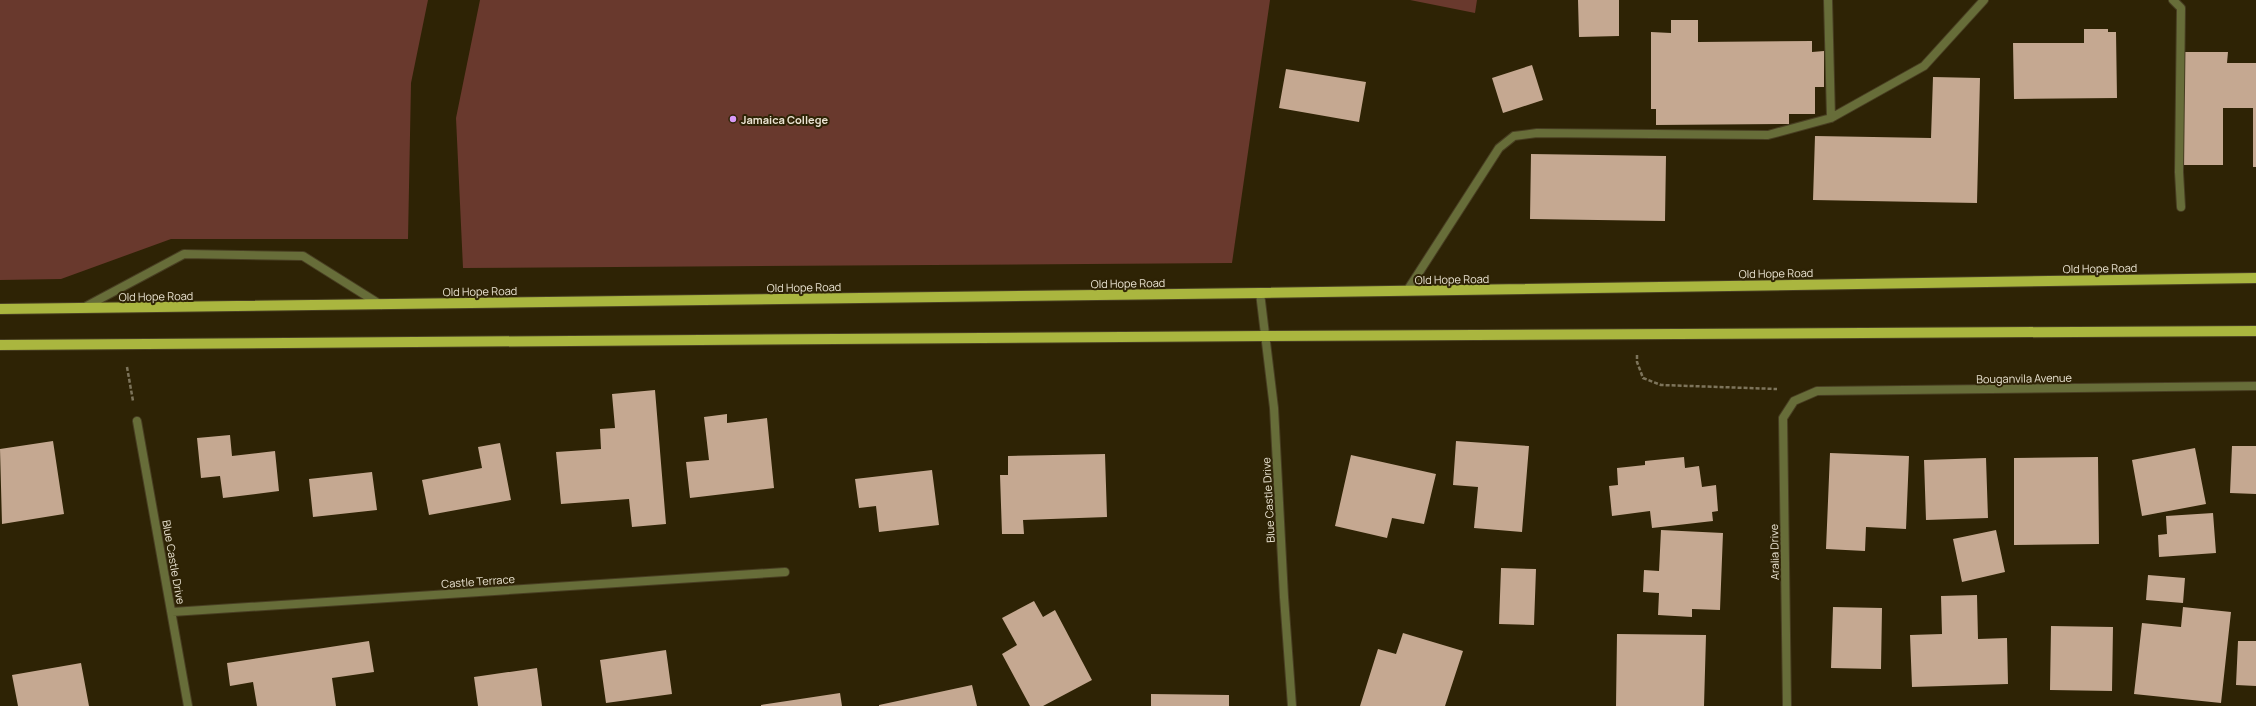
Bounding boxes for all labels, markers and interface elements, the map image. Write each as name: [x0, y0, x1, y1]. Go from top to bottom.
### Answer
place label: Jamaica College: [741, 112, 828, 127]
marker: Jamaica College: [728, 114, 738, 124]
street label: Old Hope Road: [2063, 260, 2137, 276]
street label: Old Hope Road: [1739, 265, 1813, 281]
street label: Old Hope Road: [1415, 271, 1489, 287]
street label: Old Hope Road: [1091, 275, 1165, 291]
street label: Old Hope Road: [767, 279, 841, 295]
street label: Old Hope Road: [443, 283, 517, 299]
street label: Old Hope Road: [119, 288, 193, 304]
street label: Bouganvila Avenue: [1976, 370, 2073, 386]
street label: Blue Castle Drive: [1258, 456, 1278, 543]
street label: Blue Castle Drive: [159, 519, 189, 606]
street label: Aralia Drive: [1766, 523, 1782, 580]
street label: Castle Terrace: [441, 571, 516, 591]

